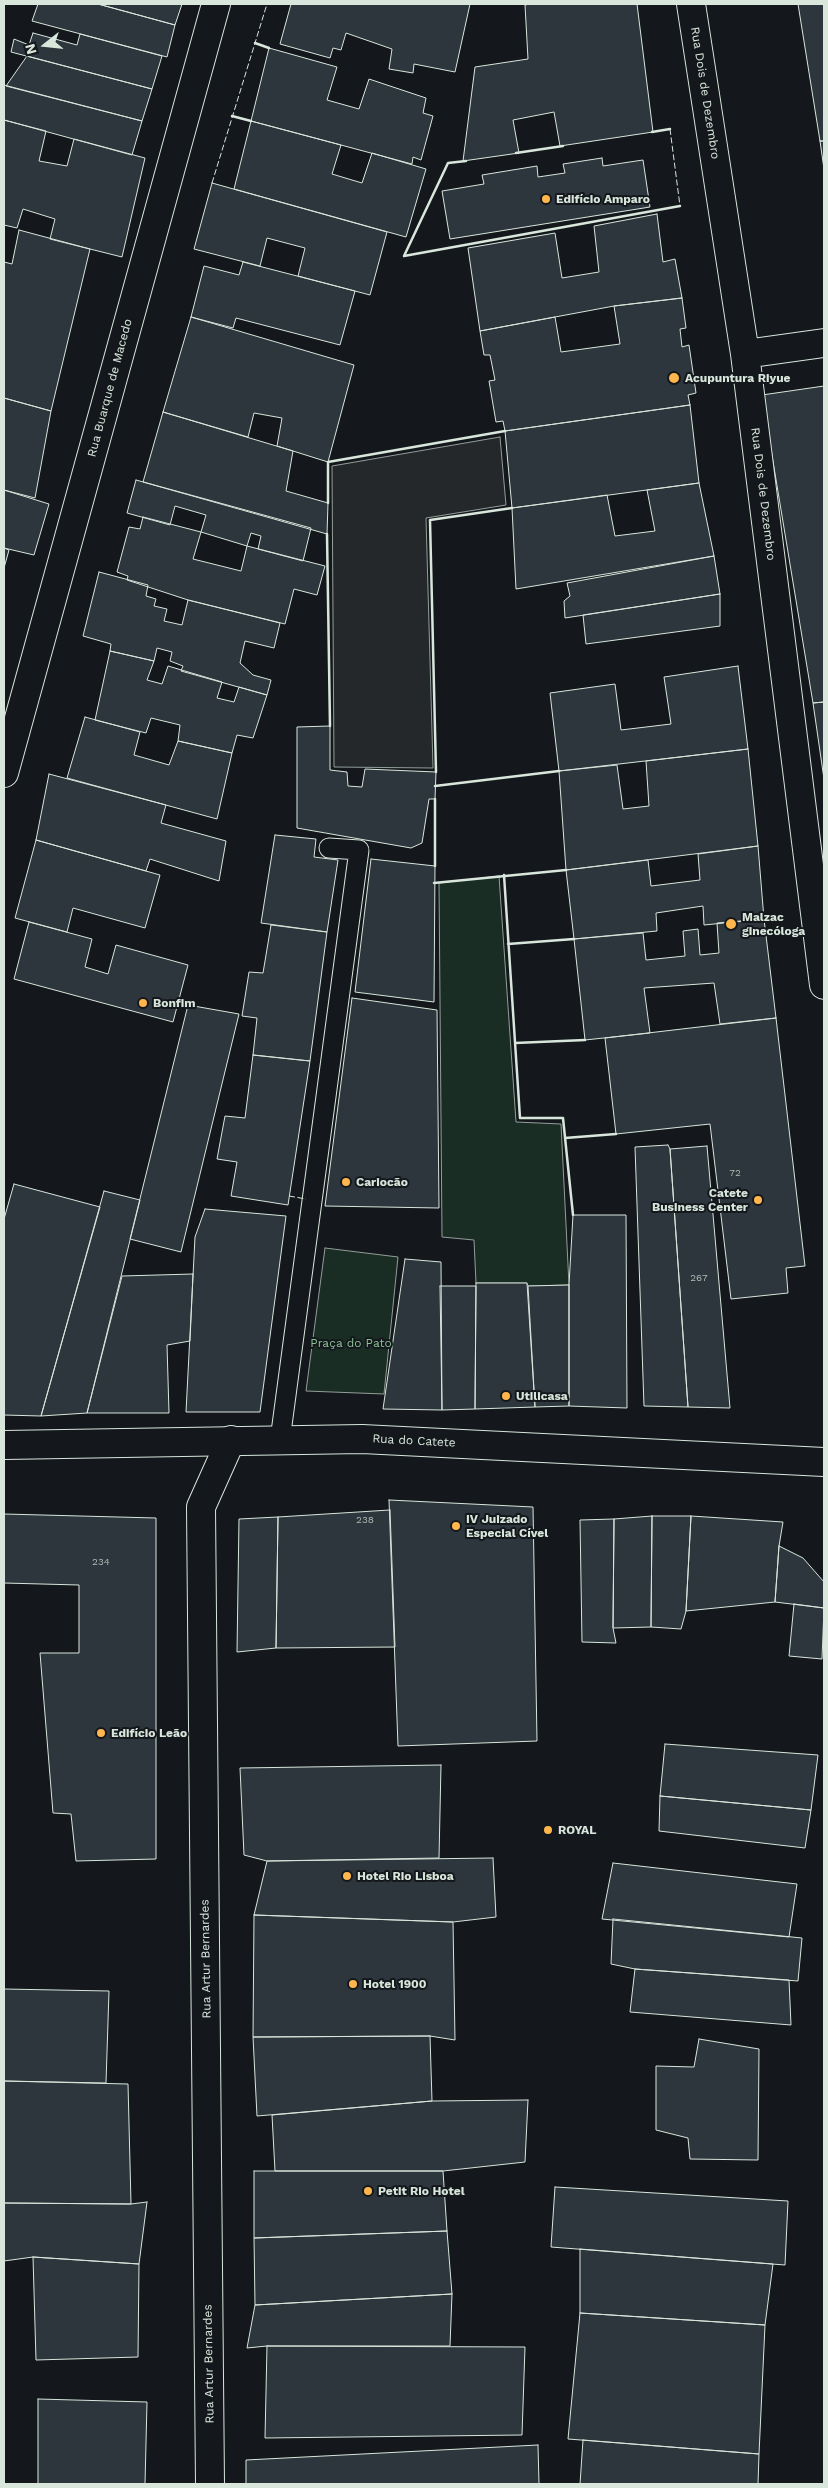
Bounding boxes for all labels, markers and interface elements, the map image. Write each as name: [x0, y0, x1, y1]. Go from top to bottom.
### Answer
north arrow: [20, 20, 70, 70]
street label: Rua Dois de Dezembro: [687, 26, 723, 160]
text: N: [21, 42, 40, 56]
place label: Edifício Amparo: [556, 192, 650, 206]
marker: Edifício Amparo: [540, 193, 552, 205]
street label: Rua Buarque de Macedo: [85, 317, 135, 459]
marker: Acupuntura Riyue: [667, 371, 681, 385]
place label: Acupuntura Riyue: [685, 371, 791, 385]
street label: Rua Dois de Dezembro: [748, 427, 778, 561]
place label: Malzac ginecóloga: [742, 910, 805, 938]
marker: Malzac ginecóloga: [724, 917, 738, 931]
place label: Bonfim: [153, 996, 196, 1010]
marker: Bonfim: [137, 997, 149, 1009]
house number: 72: [729, 1167, 741, 1179]
place label: Cariocão: [356, 1175, 408, 1189]
marker: Cariocão: [340, 1176, 352, 1188]
place label: Catete Business Center: [652, 1186, 748, 1214]
marker: Catete Business Center: [752, 1194, 764, 1206]
house number: 267: [690, 1272, 708, 1284]
park label: Praça do Pato: [310, 1336, 392, 1350]
place label: Utilicasa: [516, 1389, 568, 1403]
marker: Utilicasa: [500, 1390, 512, 1402]
street label: Rua do Catete: [372, 1432, 456, 1450]
place label: IV Juizado Especial Cível: [466, 1512, 548, 1540]
house number: 238: [356, 1514, 374, 1526]
marker: IV Juizado Especial Cível: [450, 1520, 462, 1532]
house number: 234: [92, 1556, 110, 1568]
place label: Edifício Leão: [111, 1726, 187, 1740]
marker: Edifício Leão: [95, 1727, 107, 1739]
place label: ROYAL: [558, 1823, 596, 1837]
marker: ROYAL: [542, 1824, 554, 1836]
place label: Hotel Rio Lisboa: [357, 1869, 454, 1883]
marker: Hotel Rio Lisboa: [341, 1870, 353, 1882]
street label: Rua Artur Bernardes: [198, 1899, 214, 2019]
place label: Hotel 1900: [363, 1977, 427, 1991]
marker: Hotel 1900: [347, 1978, 359, 1990]
place label: Petit Rio Hotel: [378, 2184, 465, 2198]
marker: Petit Rio Hotel: [362, 2185, 374, 2197]
street label: Rua Artur Bernardes: [201, 2304, 217, 2424]

